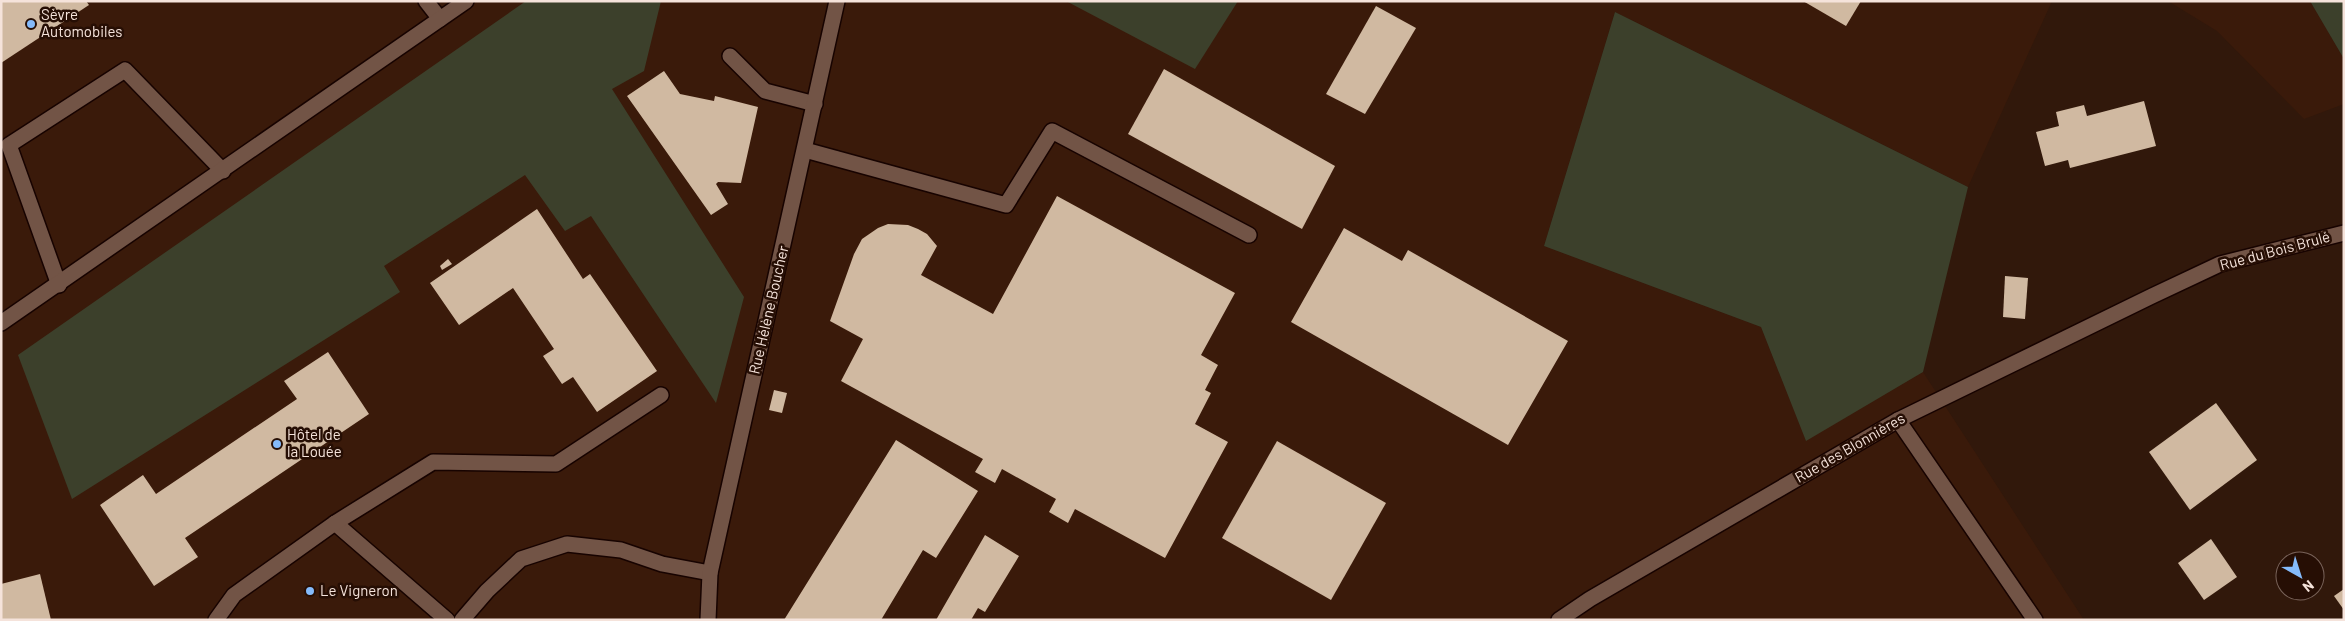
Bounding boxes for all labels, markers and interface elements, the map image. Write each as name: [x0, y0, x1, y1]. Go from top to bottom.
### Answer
place label: Sèvre Automobiles: [41, 5, 123, 40]
marker: Sèvre Automobiles: [25, 18, 37, 30]
street label: Rue du Bois Brulé: [2218, 227, 2332, 273]
street label: Rue Hélène Boucher: [744, 243, 792, 376]
street label: Rue des Blonnières: [1791, 408, 1908, 486]
place label: Hôtel de la Louée: [287, 425, 342, 460]
marker: Hôtel de la Louée: [271, 438, 283, 450]
north arrow: [2275, 551, 2325, 601]
text: N: [2300, 577, 2317, 596]
place label: Le Vigneron: [320, 581, 398, 599]
marker: Le Vigneron: [304, 585, 316, 597]

